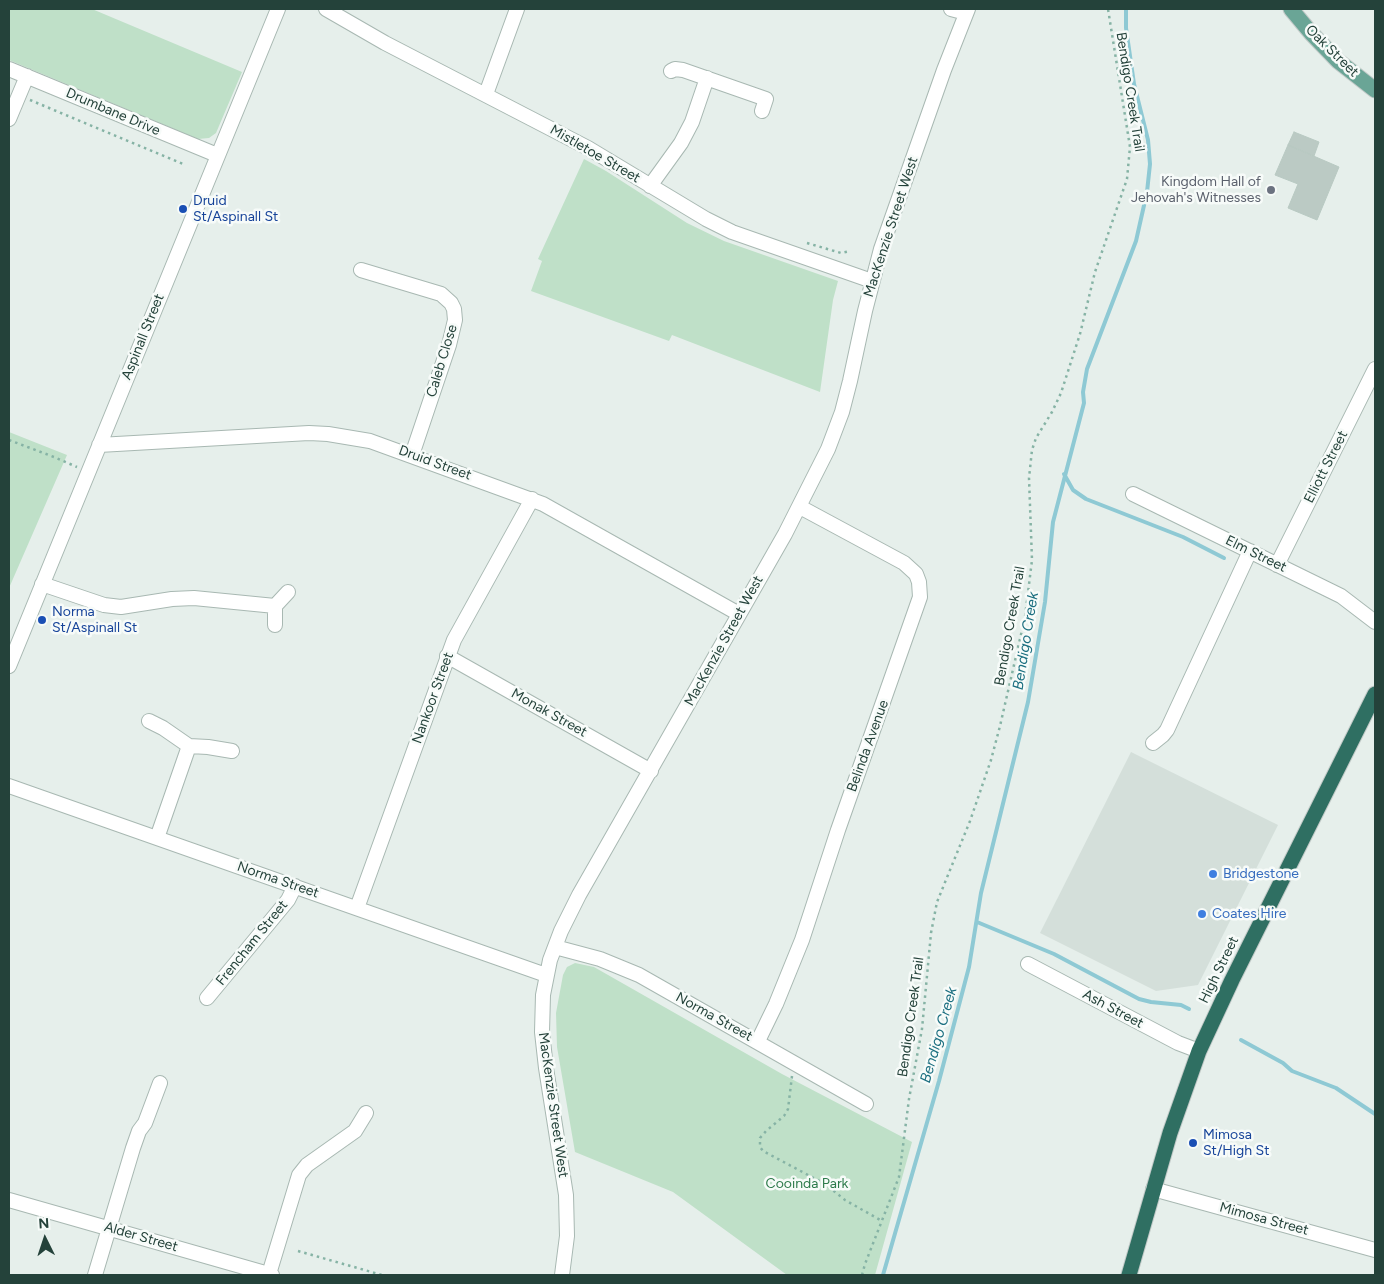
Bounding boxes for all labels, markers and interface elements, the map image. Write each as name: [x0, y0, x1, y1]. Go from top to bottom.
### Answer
street label: Oak Street: [1302, 22, 1362, 80]
street label: Bendigo Creek Trail: [1112, 31, 1148, 153]
street label: Drumbane Drive: [63, 85, 163, 139]
street label: Mistletoe Street: [547, 121, 643, 187]
street label: MacKenzie Street West: [860, 155, 922, 299]
place label: Kingdom Hall of Jehovah's Witnesses: [1131, 174, 1261, 206]
marker: Kingdom Hall of Jehovah's Witnesses: [1265, 184, 1277, 196]
place label: Druid St/Aspinall St: [193, 193, 278, 226]
marker: Druid St/Aspinall St: [177, 203, 189, 215]
street label: Aspinall Street: [118, 292, 168, 382]
street label: Caleb Close: [423, 323, 461, 399]
street label: Elliott Street: [1301, 428, 1351, 506]
street label: Druid Street: [396, 442, 474, 484]
street label: Elm Street: [1223, 532, 1289, 576]
street label: Bendigo Creek Trail: [991, 565, 1029, 687]
street label: MacKenzie Street West: [681, 573, 767, 709]
water label: Bendigo Creek: [1009, 591, 1043, 691]
place label: Norma St/Aspinall St: [52, 604, 137, 636]
marker: Norma St/Aspinall St: [36, 614, 48, 626]
street label: Nankoor Street: [409, 650, 457, 746]
street label: Monak Street: [508, 685, 590, 741]
street label: Belinda Avenue: [844, 698, 892, 794]
street label: Norma Street: [235, 858, 321, 902]
place label: Bridgestone: [1223, 866, 1299, 882]
marker: Bridgestone: [1207, 868, 1219, 880]
street label: Frencham Street: [213, 897, 291, 989]
place label: Coates Hire: [1212, 906, 1286, 922]
marker: Coates Hire: [1196, 908, 1208, 920]
street label: High Street: [1196, 934, 1242, 1006]
street label: Bendigo Creek Trail: [894, 956, 928, 1078]
water label: Bendigo Creek: [917, 985, 961, 1085]
street label: Ash Street: [1080, 986, 1146, 1032]
street label: Norma Street: [673, 989, 755, 1045]
street label: MacKenzie Street West: [534, 1031, 572, 1179]
place label: Mimosa St/High St: [1203, 1127, 1269, 1160]
marker: Mimosa St/High St: [1187, 1137, 1199, 1149]
park label: Cooinda Park: [766, 1176, 848, 1192]
street label: Mimosa Street: [1218, 1199, 1310, 1239]
north arrow: [20, 1214, 70, 1264]
text: N: [38, 1215, 50, 1232]
street label: Alder Street: [102, 1218, 180, 1256]

